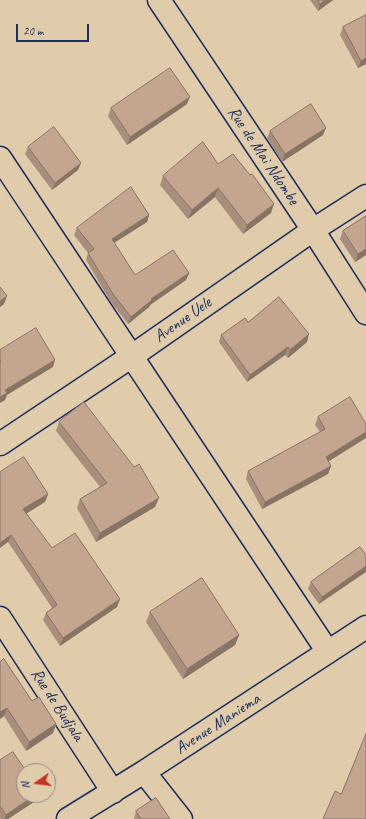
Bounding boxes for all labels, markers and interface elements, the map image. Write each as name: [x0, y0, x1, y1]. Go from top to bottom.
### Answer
scale bar: [18, 16, 91, 42]
text: 20 m: [23, 23, 43, 39]
street label: Rue de Mai Ndombe: [223, 103, 303, 209]
street label: Avenue Uele: [150, 293, 216, 347]
street label: Rue de Budjala: [26, 665, 88, 745]
street label: Avenue Maniema: [172, 689, 264, 759]
north arrow: [16, 763, 56, 803]
text: N: [18, 781, 33, 791]

